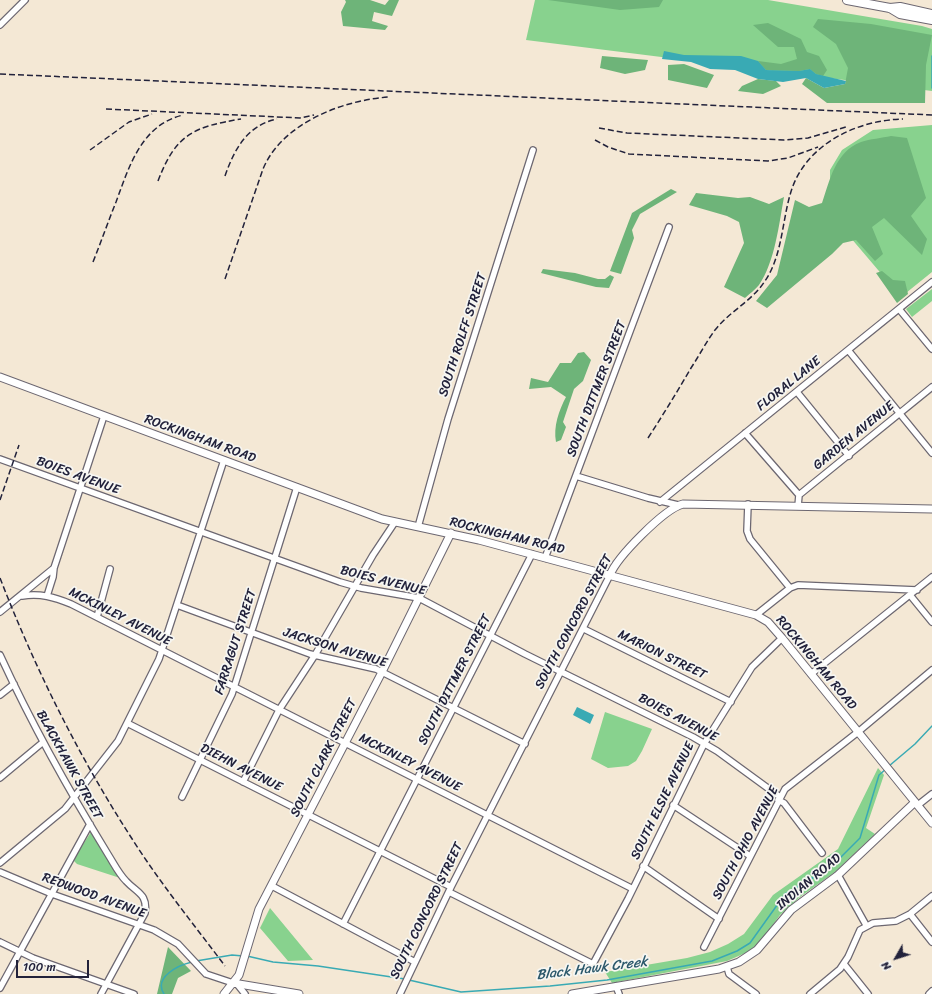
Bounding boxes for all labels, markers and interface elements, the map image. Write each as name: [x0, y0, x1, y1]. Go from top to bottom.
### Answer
street label: SOUTH ROLFF STREET: [436, 271, 490, 399]
street label: SOUTH DITTMER STREET: [564, 319, 630, 459]
street label: FLORAL LANE: [754, 353, 824, 415]
street label: GARDEN AVENUE: [810, 398, 898, 474]
street label: ROCKINGHAM ROAD: [142, 412, 258, 466]
street label: BOIES AVENUE: [34, 454, 122, 498]
street label: ROCKINGHAM ROAD: [448, 514, 566, 558]
street label: SOUTH CONCORD STREET: [532, 552, 616, 692]
street label: BOIES AVENUE: [339, 563, 427, 599]
street label: MCKINLEY AVENUE: [66, 584, 174, 650]
street label: FARRAGUT STREET: [212, 587, 260, 697]
street label: SOUTH DITTMER STREET: [415, 612, 495, 748]
street label: ROCKINGHAM ROAD: [772, 613, 860, 713]
street label: JACKSON AVENUE: [281, 625, 389, 671]
street label: MARION STREET: [615, 627, 709, 683]
street label: BOIES AVENUE: [636, 691, 720, 745]
street label: SOUTH CLARK STREET: [287, 696, 361, 820]
street label: BLACKHAWK STREET: [33, 708, 105, 822]
street label: MCKINLEY AVENUE: [356, 730, 464, 796]
street label: SOUTH ELSIE AVENUE: [628, 740, 698, 862]
street label: DIEHN AVENUE: [197, 741, 285, 795]
street label: SOUTH OHIO AVENUE: [710, 784, 782, 902]
street label: SOUTH CONCORD STREET: [387, 840, 467, 982]
street label: INDIAN ROAD: [774, 850, 844, 914]
street label: REDWOOD AVENUE: [40, 870, 148, 922]
north arrow: [876, 938, 916, 978]
scale bar: [18, 952, 91, 978]
water label: Black Hawk Creek: [535, 954, 649, 984]
text: 100 m: [23, 956, 56, 978]
text: N: [877, 957, 896, 975]

